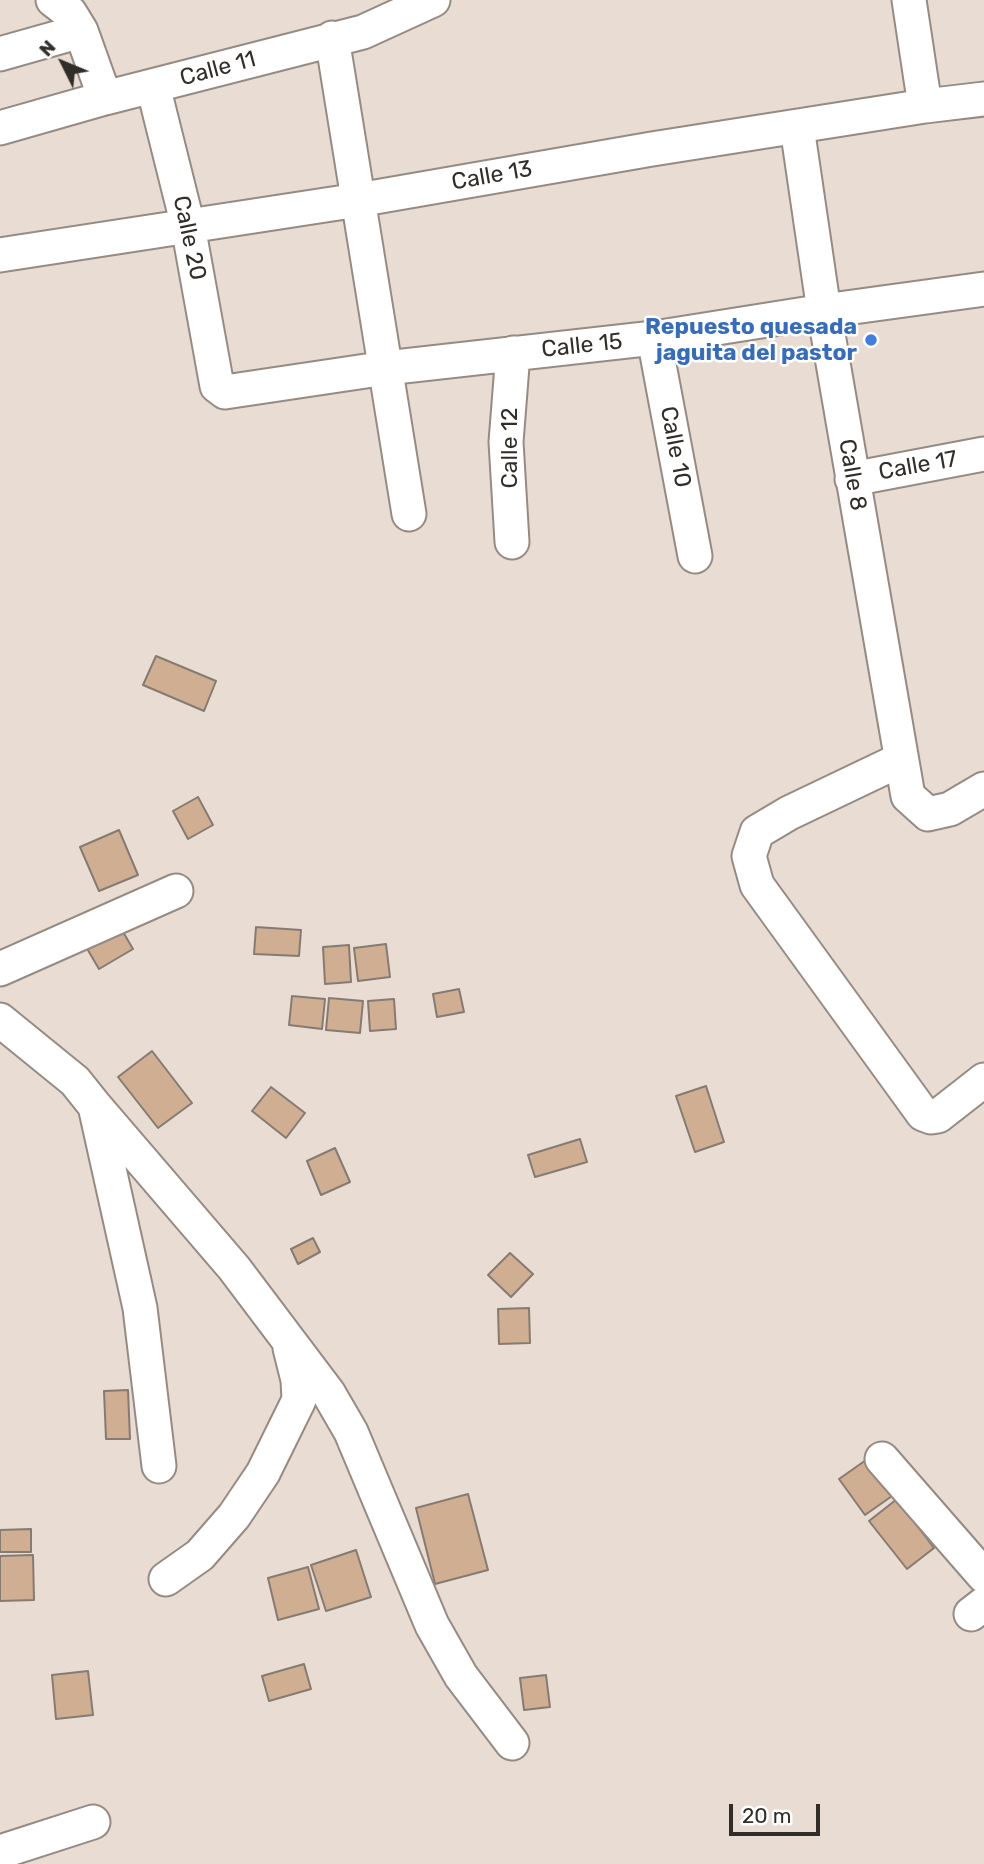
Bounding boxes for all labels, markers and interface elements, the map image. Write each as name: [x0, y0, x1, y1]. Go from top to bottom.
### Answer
north arrow: [28, 28, 98, 98]
text: N: [34, 36, 60, 61]
street label: Calle 11: [177, 46, 259, 92]
street label: Calle 13: [450, 155, 534, 197]
street label: Calle 20: [167, 193, 211, 283]
place label: Repuesto quesada jaguita del pastor: [645, 313, 857, 367]
street label: Calle 15: [540, 328, 624, 364]
marker: Repuesto quesada jaguita del pastor: [863, 332, 879, 348]
street label: Calle 10: [654, 404, 696, 490]
street label: Calle 12: [496, 407, 524, 489]
street label: Calle 8: [832, 437, 872, 513]
street label: Calle 17: [877, 446, 959, 486]
scale bar: [732, 1790, 823, 1834]
text: 20 m: [742, 1803, 791, 1828]

